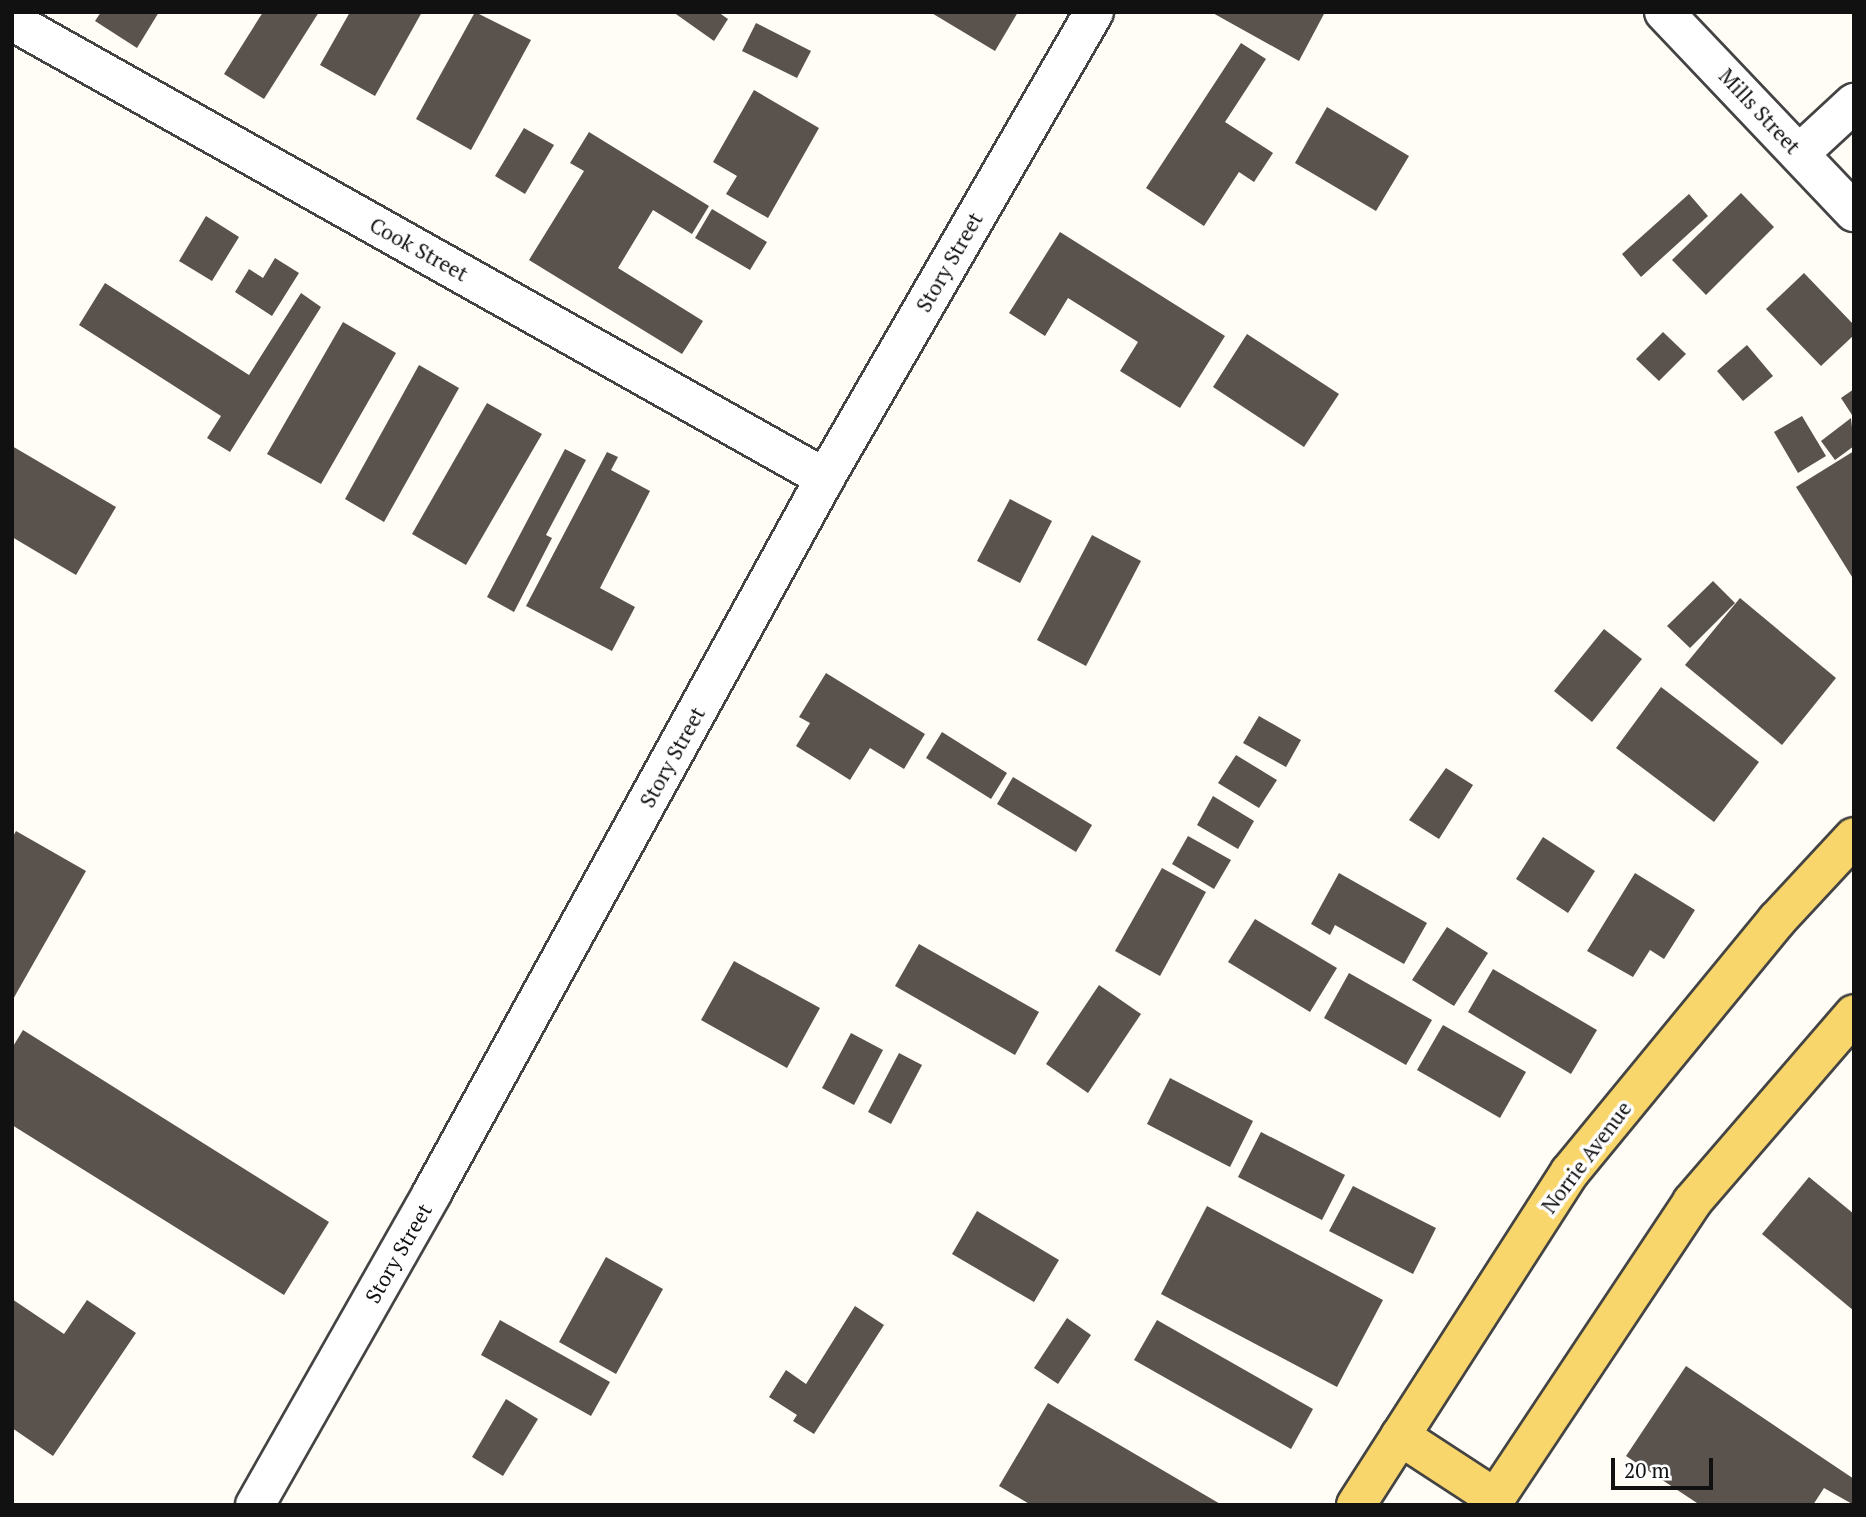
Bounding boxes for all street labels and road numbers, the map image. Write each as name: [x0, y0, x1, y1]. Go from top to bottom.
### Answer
street label: Mills Street: [1714, 63, 1806, 159]
street label: Story Street: [910, 208, 988, 316]
street label: Cook Street: [366, 212, 472, 286]
street label: Story Street: [634, 702, 710, 812]
street label: Norrie Avenue: [1536, 1096, 1636, 1218]
street label: Story Street: [359, 1199, 437, 1307]

